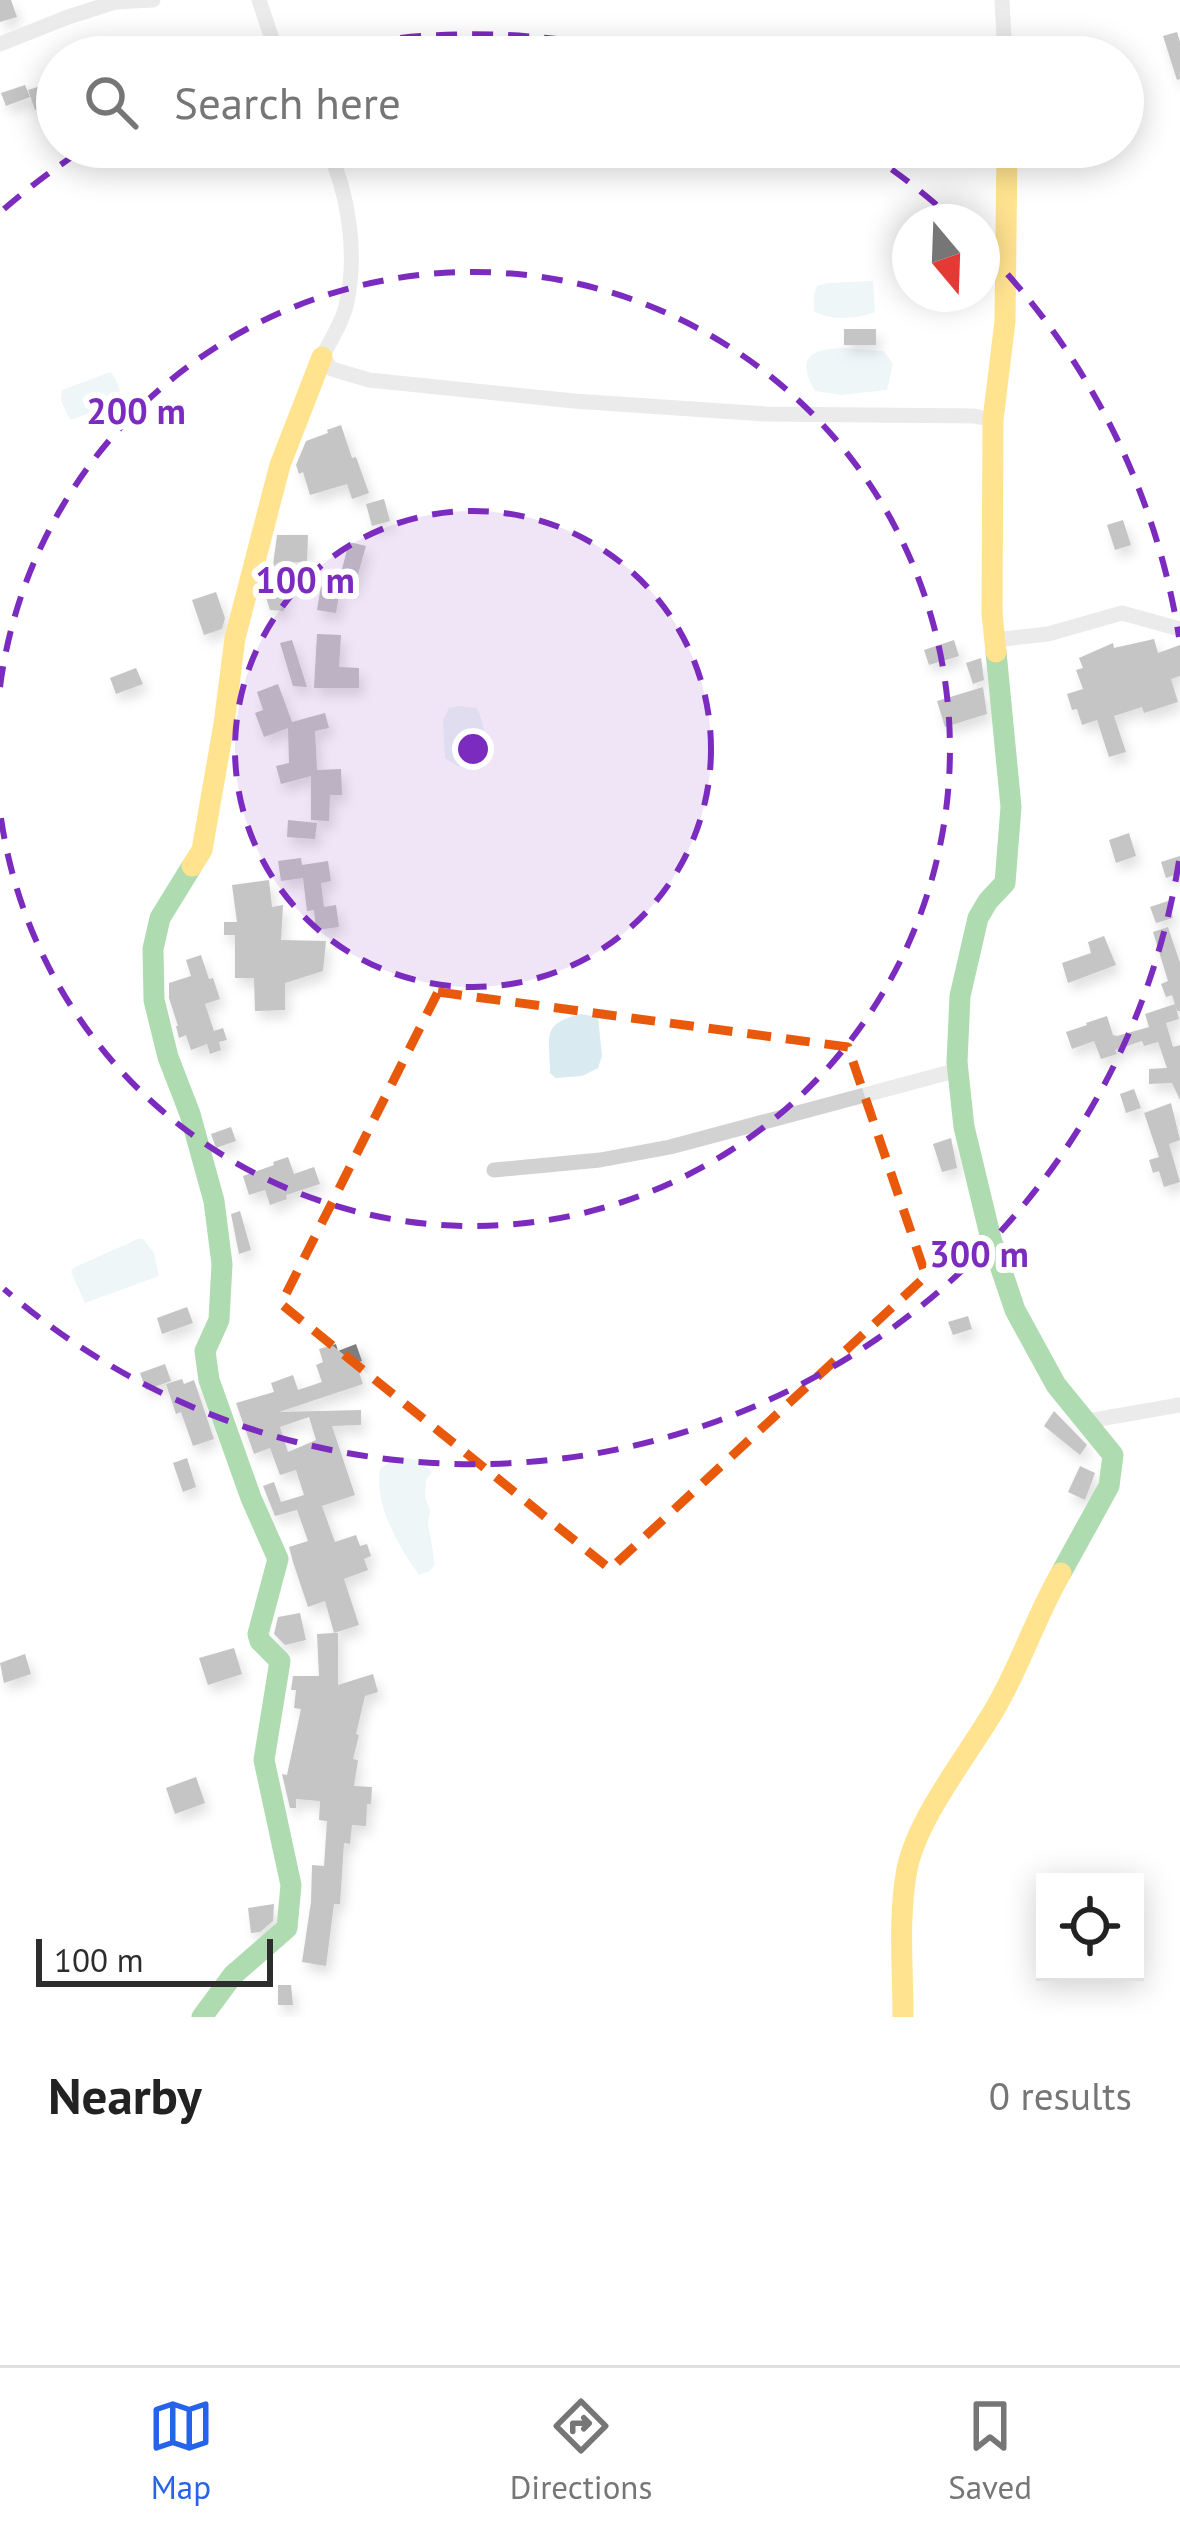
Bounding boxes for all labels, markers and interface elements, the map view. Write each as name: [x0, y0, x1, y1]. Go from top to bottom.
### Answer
search box: [36, 36, 1144, 168]
icon: search: [78, 69, 144, 135]
text: Search here: [174, 73, 401, 131]
north arrow: [892, 204, 1000, 312]
text: 200 m: [86, 387, 186, 434]
text: 100 m: [255, 556, 355, 603]
centre of rings: [452, 728, 494, 770]
text: 300 m: [929, 1230, 1029, 1277]
map controls: [1036, 1873, 1144, 1981]
button: locate: [1036, 1873, 1144, 1981]
scale bar: [36, 1933, 273, 1986]
text: 100 m: [54, 1938, 144, 1981]
text: Nearby: [48, 2062, 202, 2128]
text: 0 results: [989, 2070, 1132, 2121]
tab: Map: [148, 2393, 214, 2508]
tab: Directions: [510, 2393, 652, 2508]
tab: Saved: [948, 2393, 1032, 2508]

